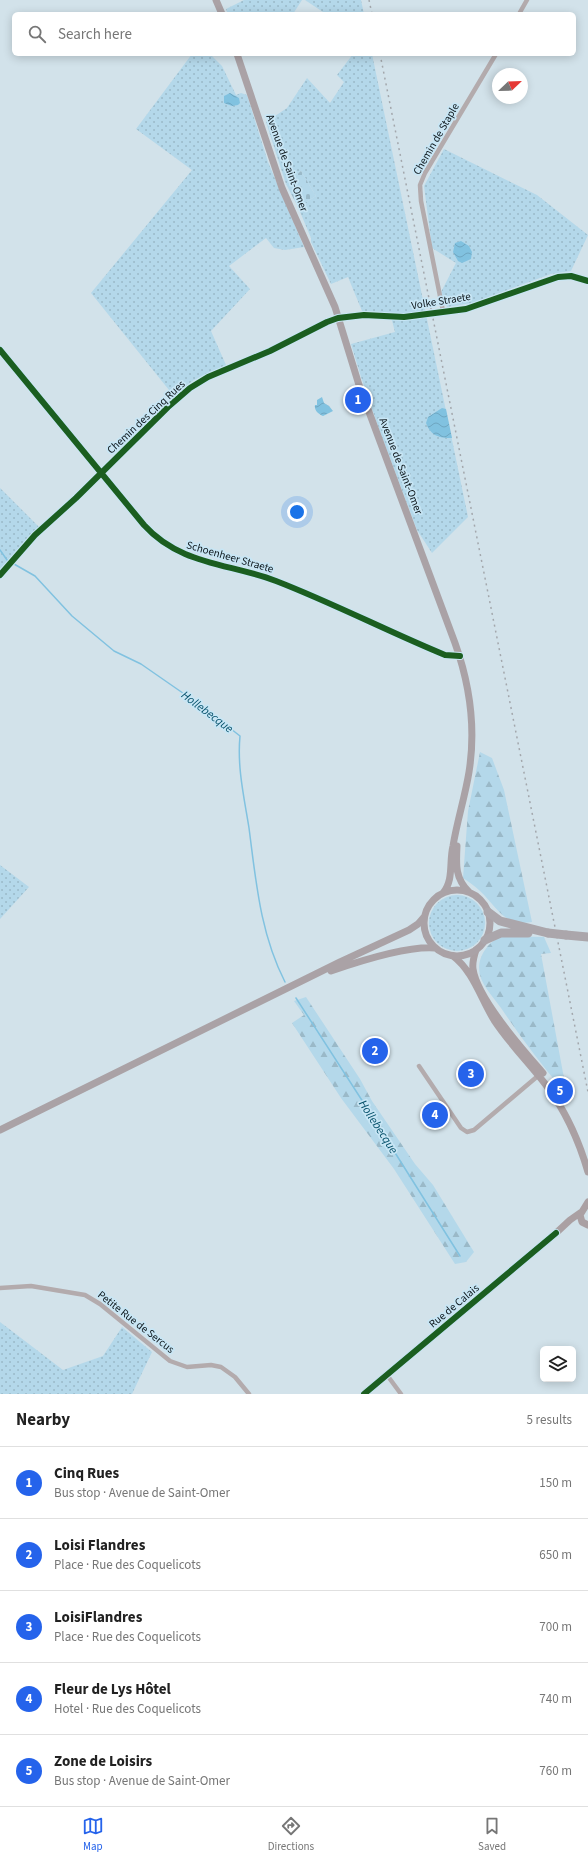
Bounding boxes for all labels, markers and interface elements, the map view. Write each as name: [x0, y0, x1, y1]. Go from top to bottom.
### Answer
search box: [12, 12, 576, 56]
icon: search: [26, 23, 48, 45]
text: Search here: [58, 24, 132, 45]
north arrow: [492, 68, 528, 104]
street label: Chemin de Staple: [409, 100, 463, 178]
street label: Avenue de Saint-Omer: [262, 112, 312, 214]
street label: Volke Straete: [410, 289, 472, 313]
street label: Chemin des Cinq Rues: [104, 377, 189, 457]
pin: 1: [345, 385, 371, 415]
street label: Avenue de Saint-Omer: [376, 415, 426, 517]
your location: [287, 502, 307, 522]
street label: Schoenheer Straete: [185, 537, 276, 577]
water label: Hollebecque: [178, 687, 237, 737]
pin: 2: [362, 1036, 388, 1066]
pin: 3: [458, 1059, 484, 1089]
pin: 5: [547, 1076, 573, 1106]
water label: Hollebecque: [354, 1097, 402, 1157]
pin: 4: [422, 1100, 448, 1130]
street label: Rue de Calais: [426, 1280, 483, 1331]
street label: Petite Rue de Sercus: [95, 1287, 178, 1357]
map controls: [540, 1346, 576, 1382]
button: layers: [540, 1346, 576, 1382]
text: Nearby: [16, 1408, 70, 1432]
text: 5 results: [527, 1411, 572, 1429]
text: Cinq Rues: [54, 1463, 119, 1484]
text: 1: [26, 1474, 32, 1492]
text: 150 m: [539, 1474, 572, 1492]
text: Bus stop · Avenue de Saint-Omer: [54, 1484, 230, 1502]
text: Loisi Flandres: [54, 1535, 145, 1556]
text: 2: [26, 1546, 32, 1564]
text: 650 m: [539, 1546, 572, 1564]
text: Place · Rue des Coquelicots: [54, 1556, 201, 1574]
text: LoisiFlandres: [54, 1607, 142, 1628]
text: 3: [26, 1618, 32, 1636]
text: 700 m: [539, 1618, 572, 1636]
text: Place · Rue des Coquelicots: [54, 1628, 201, 1646]
text: Fleur de Lys Hôtel: [54, 1679, 171, 1700]
text: 4: [26, 1690, 32, 1708]
text: 740 m: [539, 1690, 572, 1708]
text: Hotel · Rue des Coquelicots: [54, 1700, 201, 1718]
text: Zone de Loisirs: [54, 1751, 152, 1772]
text: 5: [26, 1762, 32, 1780]
text: 760 m: [539, 1762, 572, 1780]
text: Bus stop · Avenue de Saint-Omer: [54, 1772, 230, 1790]
tab: Map: [82, 1815, 104, 1854]
tab: Directions: [268, 1815, 314, 1854]
tab: Saved: [478, 1815, 506, 1854]

